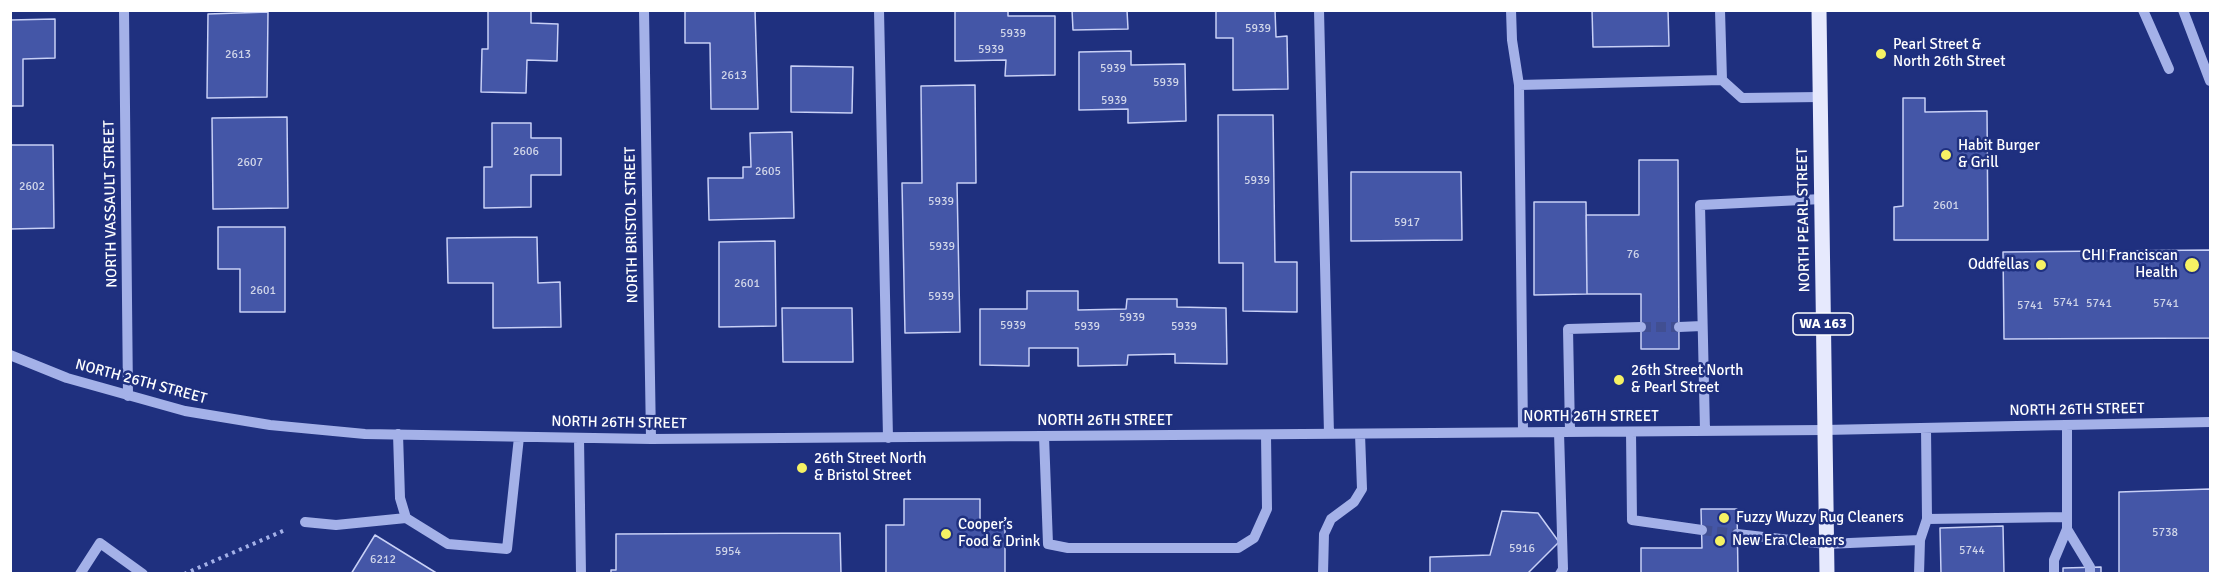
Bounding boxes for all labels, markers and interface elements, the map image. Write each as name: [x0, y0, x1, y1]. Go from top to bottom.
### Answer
house number: 5939: [1245, 22, 1271, 36]
house number: 5939: [1000, 27, 1026, 41]
place label: Pearl Street & North 26th Street: [1893, 36, 2006, 71]
house number: 5939: [978, 43, 1004, 57]
marker: Pearl Street & North 26th Street: [1874, 47, 1888, 61]
house number: 2613: [225, 48, 251, 62]
house number: 5939: [1100, 62, 1126, 76]
house number: 2613: [721, 69, 747, 83]
house number: 5939: [1153, 76, 1179, 90]
house number: 5939: [1101, 94, 1127, 108]
street label: NORTH VASSAULT STREET: [101, 120, 121, 288]
place label: Habit Burger & Grill: [1958, 137, 2040, 172]
house number: 2606: [513, 145, 539, 159]
street label: NORTH BRISTOL STREET: [622, 147, 642, 303]
street label: NORTH PEARL STREET: [1794, 148, 1814, 292]
marker: Habit Burger & Grill: [1939, 148, 1953, 162]
house number: 2607: [237, 156, 263, 170]
house number: 2605: [755, 165, 781, 179]
house number: 5939: [1244, 174, 1270, 188]
house number: 2602: [19, 180, 45, 194]
house number: 5939: [928, 195, 954, 209]
house number: 2601: [1933, 199, 1959, 213]
house number: 5917: [1394, 216, 1420, 230]
house number: 5939: [929, 240, 955, 254]
place label: CHI Franciscan Health: [2082, 247, 2178, 282]
house number: 76: [1627, 248, 1639, 262]
place label: Oddfellas: [1968, 256, 2029, 274]
marker: CHI Franciscan Health: [2183, 256, 2201, 274]
marker: Oddfellas: [2034, 258, 2048, 272]
house number: 2601: [734, 277, 760, 291]
house number: 2601: [250, 284, 276, 298]
house number: 5939: [928, 290, 954, 304]
house number: 5741: [2053, 296, 2079, 310]
house number: 5741: [2086, 297, 2112, 311]
house number: 5741: [2153, 297, 2179, 311]
house number: 5741: [2017, 299, 2043, 313]
house number: 5939: [1119, 311, 1145, 325]
road number: WA 163: [1793, 313, 1853, 335]
house number: 5939: [1000, 319, 1026, 333]
house number: 5939: [1074, 320, 1100, 334]
house number: 5939: [1171, 320, 1197, 334]
street label: NORTH 26TH STREET: [73, 356, 209, 408]
place label: 26th Street North & Pearl Street: [1631, 362, 1744, 397]
marker: 26th Street North & Pearl Street: [1612, 373, 1626, 387]
street label: NORTH 26TH STREET: [2009, 400, 2145, 420]
street label: NORTH 26TH STREET: [1523, 408, 1659, 426]
street label: NORTH 26TH STREET: [1037, 412, 1173, 430]
street label: NORTH 26TH STREET: [551, 413, 687, 433]
place label: 26th Street North & Bristol Street: [814, 450, 927, 485]
marker: 26th Street North & Bristol Street: [795, 461, 809, 475]
place label: Fuzzy Wuzzy Rug Cleaners: [1736, 509, 1904, 527]
marker: Fuzzy Wuzzy Rug Cleaners: [1717, 511, 1731, 525]
place label: Cooper’s Food & Drink: [958, 516, 1040, 551]
house number: 5738: [2152, 526, 2178, 540]
marker: Cooper’s Food & Drink: [939, 527, 953, 541]
place label: New Era Cleaners: [1732, 532, 1845, 550]
marker: New Era Cleaners: [1713, 534, 1727, 548]
house number: 5916: [1509, 542, 1535, 556]
house number: 5744: [1959, 544, 1985, 558]
house number: 5954: [715, 545, 741, 559]
house number: 6212: [370, 553, 396, 567]

